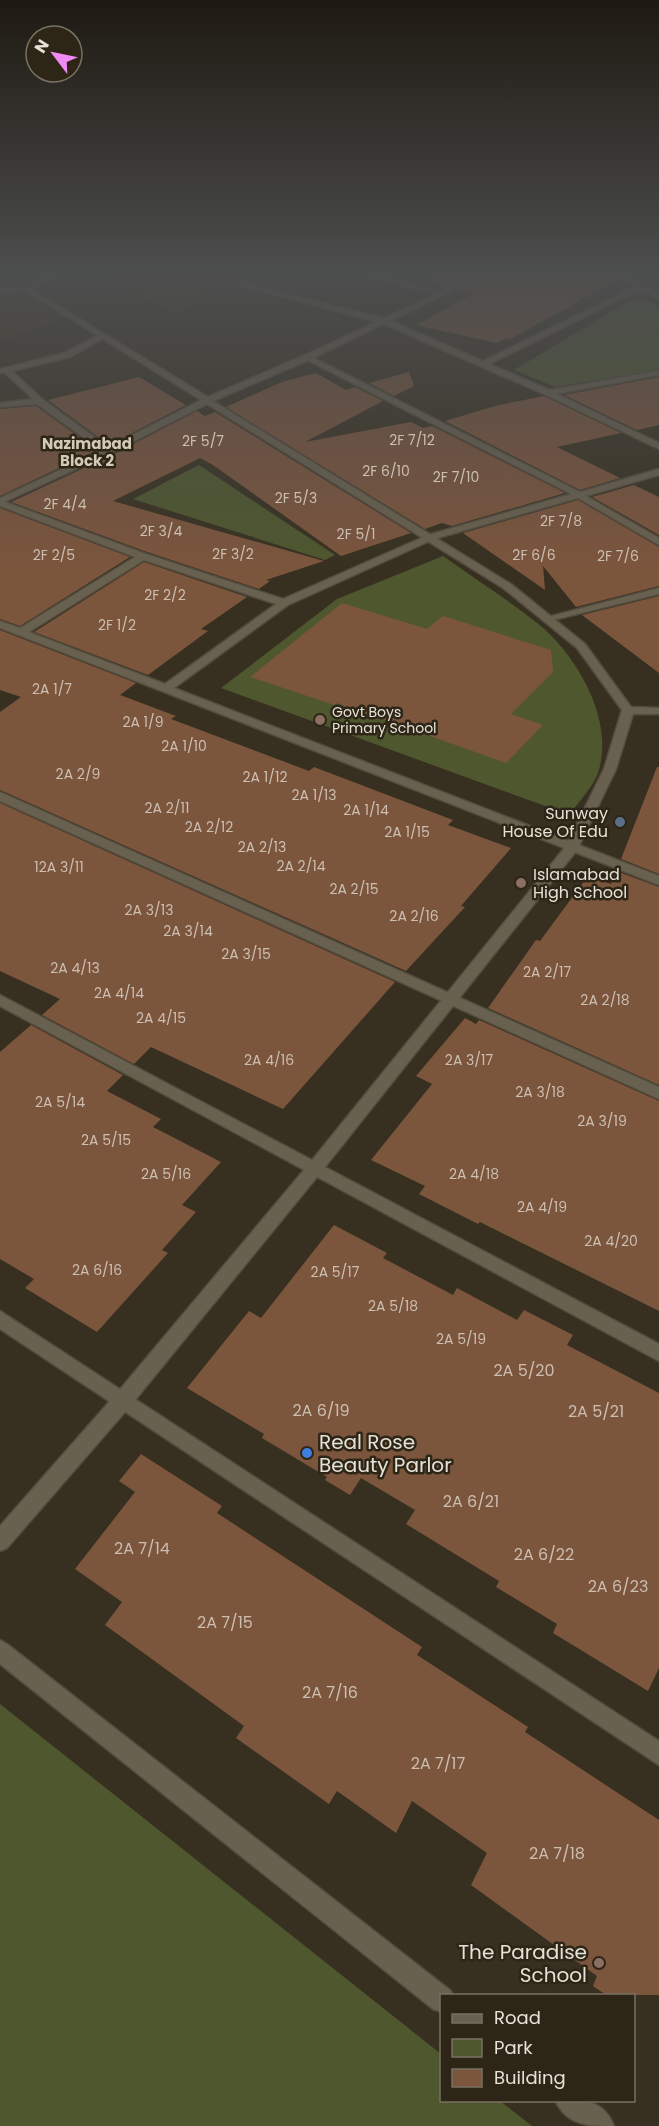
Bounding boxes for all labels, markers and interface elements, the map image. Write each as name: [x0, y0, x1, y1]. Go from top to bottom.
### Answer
north arrow: [24, 24, 84, 84]
text: N: [29, 35, 55, 58]
house number: 2F 7/12: [389, 430, 435, 450]
house number: 2F 5/7: [182, 431, 224, 451]
district label: Nazimabad Block 2: [42, 433, 132, 471]
house number: 2F 6/10: [362, 461, 410, 481]
house number: 2F 7/10: [433, 467, 479, 487]
house number: 2F 5/3: [275, 488, 317, 508]
house number: 2F 4/4: [43, 494, 87, 514]
house number: 2F 7/8: [540, 511, 582, 531]
house number: 2F 3/4: [140, 521, 182, 541]
house number: 2F 5/1: [337, 524, 375, 544]
house number: 2F 3/2: [212, 544, 254, 564]
house number: 2F 2/5: [33, 545, 75, 565]
house number: 2F 6/6: [512, 545, 556, 565]
house number: 2F 7/6: [597, 546, 639, 566]
house number: 2F 2/2: [144, 585, 186, 605]
house number: 2F 1/2: [98, 615, 136, 635]
house number: 2A 1/7: [32, 679, 72, 699]
place label: Govt Boys Primary School: [332, 702, 437, 738]
house number: 2A 1/9: [122, 712, 164, 732]
marker: Govt Boys Primary School: [313, 713, 327, 727]
house number: 2A 1/10: [161, 736, 207, 756]
house number: 2A 2/9: [56, 764, 100, 784]
house number: 2A 1/12: [243, 767, 287, 787]
house number: 2A 1/13: [291, 785, 337, 805]
house number: 2A 2/11: [145, 798, 189, 818]
house number: 2A 1/14: [343, 800, 389, 820]
place label: Sunway House Of Edu: [503, 802, 608, 843]
marker: Sunway House Of Edu: [613, 815, 627, 829]
house number: 2A 2/12: [185, 817, 233, 837]
house number: 2A 1/15: [384, 822, 430, 842]
house number: 2A 2/13: [238, 837, 286, 857]
house number: 2A 2/14: [276, 856, 326, 876]
house number: 12A 3/11: [34, 857, 84, 877]
place label: Islamabad High School: [533, 863, 627, 904]
marker: Islamabad High School: [514, 876, 528, 890]
house number: 2A 2/15: [329, 879, 379, 899]
house number: 2A 3/13: [125, 900, 173, 920]
house number: 2A 2/16: [389, 906, 439, 926]
house number: 2A 3/14: [163, 921, 213, 941]
house number: 2A 3/15: [221, 944, 271, 964]
house number: 2A 4/13: [50, 958, 100, 978]
house number: 2A 2/17: [523, 962, 571, 982]
house number: 2A 4/14: [94, 983, 144, 1003]
house number: 2A 2/18: [580, 990, 630, 1010]
house number: 2A 4/15: [136, 1008, 186, 1028]
house number: 2A 4/16: [244, 1050, 294, 1070]
house number: 2A 3/17: [445, 1050, 493, 1070]
house number: 2A 3/18: [515, 1082, 565, 1102]
house number: 2A 5/14: [35, 1092, 85, 1112]
house number: 2A 3/19: [577, 1111, 627, 1131]
house number: 2A 5/15: [81, 1130, 131, 1150]
house number: 2A 5/16: [141, 1164, 191, 1184]
house number: 2A 4/18: [449, 1164, 499, 1184]
house number: 2A 4/19: [517, 1197, 567, 1217]
house number: 2A 4/20: [584, 1231, 638, 1251]
house number: 2A 6/16: [72, 1260, 122, 1280]
house number: 2A 5/17: [311, 1262, 360, 1282]
house number: 2A 5/18: [368, 1296, 418, 1316]
house number: 2A 5/19: [436, 1329, 486, 1349]
house number: 2A 5/20: [493, 1359, 555, 1382]
house number: 2A 6/19: [292, 1399, 350, 1422]
house number: 2A 5/21: [568, 1400, 624, 1423]
place label: Real Rose Beauty Parlor: [319, 1428, 452, 1479]
marker: Real Rose Beauty Parlor: [300, 1446, 314, 1460]
house number: 2A 6/21: [443, 1490, 499, 1513]
house number: 2A 7/14: [114, 1537, 170, 1560]
house number: 2A 6/22: [514, 1543, 574, 1566]
house number: 2A 6/23: [588, 1575, 648, 1598]
house number: 2A 7/15: [197, 1611, 253, 1634]
house number: 2A 7/16: [302, 1681, 358, 1704]
house number: 2A 7/17: [411, 1752, 465, 1775]
house number: 2A 7/18: [529, 1842, 585, 1865]
place label: The Paradise School: [458, 1938, 587, 1989]
marker: The Paradise School: [592, 1956, 606, 1970]
legend: [440, 1994, 635, 2102]
text: Road: [494, 2005, 541, 2030]
text: Park: [494, 2035, 533, 2060]
text: Building: [494, 2065, 566, 2090]

